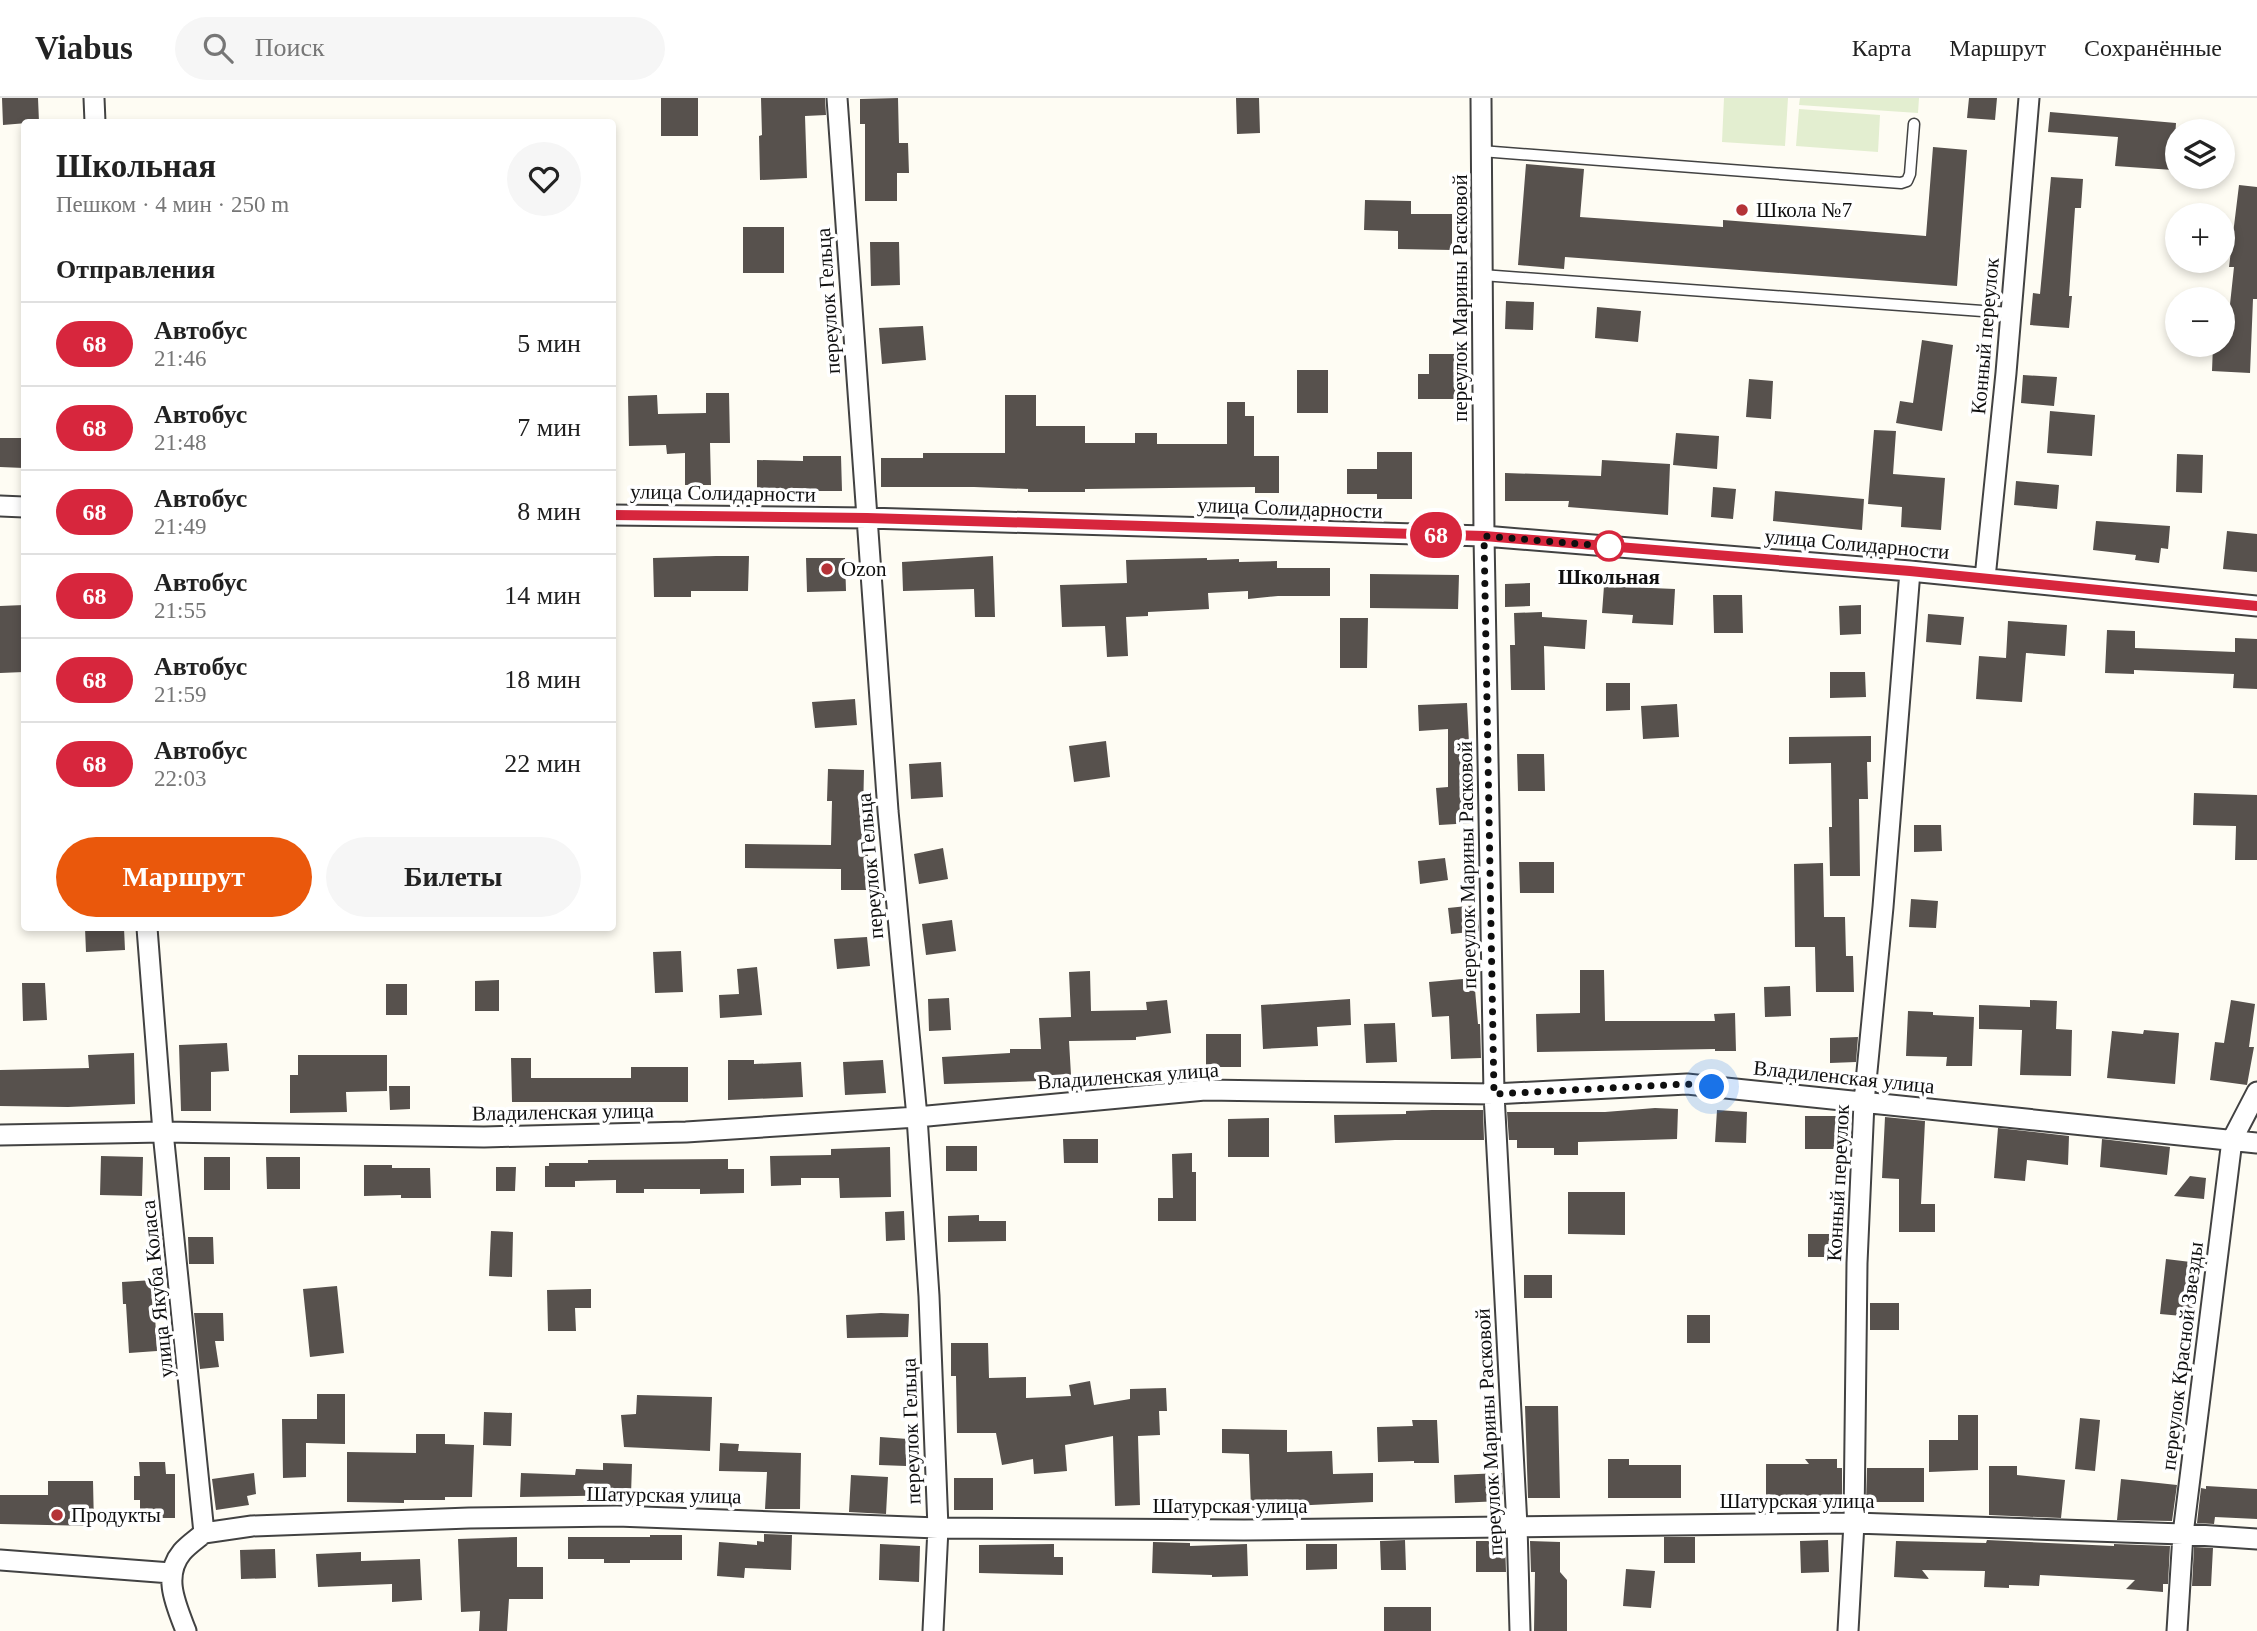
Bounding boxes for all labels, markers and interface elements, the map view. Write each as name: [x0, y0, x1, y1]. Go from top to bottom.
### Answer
search box: [175, 17, 665, 80]
icon: search: [199, 29, 237, 67]
text: Viabus: [35, 30, 133, 66]
text: Поиск: [255, 33, 325, 62]
text: Карта: [1852, 35, 1911, 61]
text: Маршрут: [1949, 35, 2046, 61]
text: Сохранённые: [2084, 35, 2222, 61]
map controls: [2165, 119, 2235, 357]
button: layers: [2165, 119, 2235, 189]
button: heart: [507, 142, 581, 216]
text: Школьная: [56, 148, 216, 184]
street label: переулок Марины Расковой: [1448, 174, 1472, 422]
text: Пешком · 4 мин · 250 m: [56, 192, 289, 217]
place label: Школа №7: [1756, 198, 1852, 222]
marker: Школа №7: [1734, 202, 1750, 218]
button: +: [2165, 203, 2235, 273]
street label: переулок Гельца: [811, 226, 845, 375]
text: Отправления: [56, 255, 215, 284]
street label: Конный переулок: [1966, 256, 2004, 415]
button: −: [2165, 287, 2235, 357]
text: Автобус: [154, 316, 247, 345]
text: 5 мин: [517, 329, 581, 358]
text: 68: [83, 331, 107, 357]
text: 21:46: [154, 346, 206, 371]
text: Автобус: [154, 400, 247, 429]
text: 7 мин: [517, 413, 581, 442]
text: 68: [83, 415, 107, 441]
text: 21:48: [154, 430, 206, 455]
street label: улица Солидарности: [630, 479, 816, 507]
text: Автобус: [154, 484, 247, 513]
street label: улица Солидарности: [1197, 493, 1383, 523]
text: 8 мин: [517, 497, 581, 526]
text: 68: [83, 499, 107, 525]
line badge: 68: [1404, 512, 1468, 558]
text: 21:49: [154, 514, 206, 539]
text: 68: [1424, 522, 1448, 548]
street label: улица Солидарности: [1764, 524, 1950, 564]
marker: Школьная: [1594, 531, 1624, 561]
place label: Ozon: [841, 557, 887, 581]
marker: Ozon: [819, 561, 835, 577]
place label: Школьная: [1558, 565, 1660, 589]
text: Автобус: [154, 568, 247, 597]
text: 14 мин: [504, 581, 581, 610]
text: 68: [83, 583, 107, 609]
text: 21:55: [154, 598, 206, 623]
text: Автобус: [154, 652, 247, 681]
text: 18 мин: [504, 665, 581, 694]
text: 68: [83, 667, 107, 693]
text: 21:59: [154, 682, 206, 707]
text: Автобус: [154, 736, 247, 765]
street label: переулок Марины Расковой: [1453, 741, 1481, 989]
text: 22 мин: [504, 749, 581, 778]
text: 68: [83, 751, 107, 777]
text: 22:03: [154, 766, 206, 791]
street label: переулок Гельца: [852, 791, 888, 940]
button: Маршрут: [56, 837, 312, 917]
button: Билеты: [326, 837, 581, 917]
street label: Владиленская улица: [1752, 1056, 1936, 1099]
street label: Владиленская улица: [1036, 1058, 1220, 1094]
your location: [1694, 1069, 1729, 1104]
street label: Владиленская улица: [472, 1098, 655, 1126]
street label: Конный переулок: [1822, 1103, 1854, 1262]
street label: улица Якуба Коласа: [136, 1198, 178, 1379]
street label: переулок Красной Звезды: [2156, 1240, 2208, 1472]
street label: переулок Марины Расковой: [1471, 1308, 1507, 1556]
street label: переулок Гельца: [896, 1357, 926, 1505]
street label: Шатурская улица: [586, 1482, 742, 1508]
street label: Шатурская улица: [1719, 1489, 1875, 1513]
street label: Шатурская улица: [1152, 1494, 1308, 1518]
place label: Продукты: [71, 1503, 161, 1527]
marker: Продукты: [49, 1507, 65, 1523]

